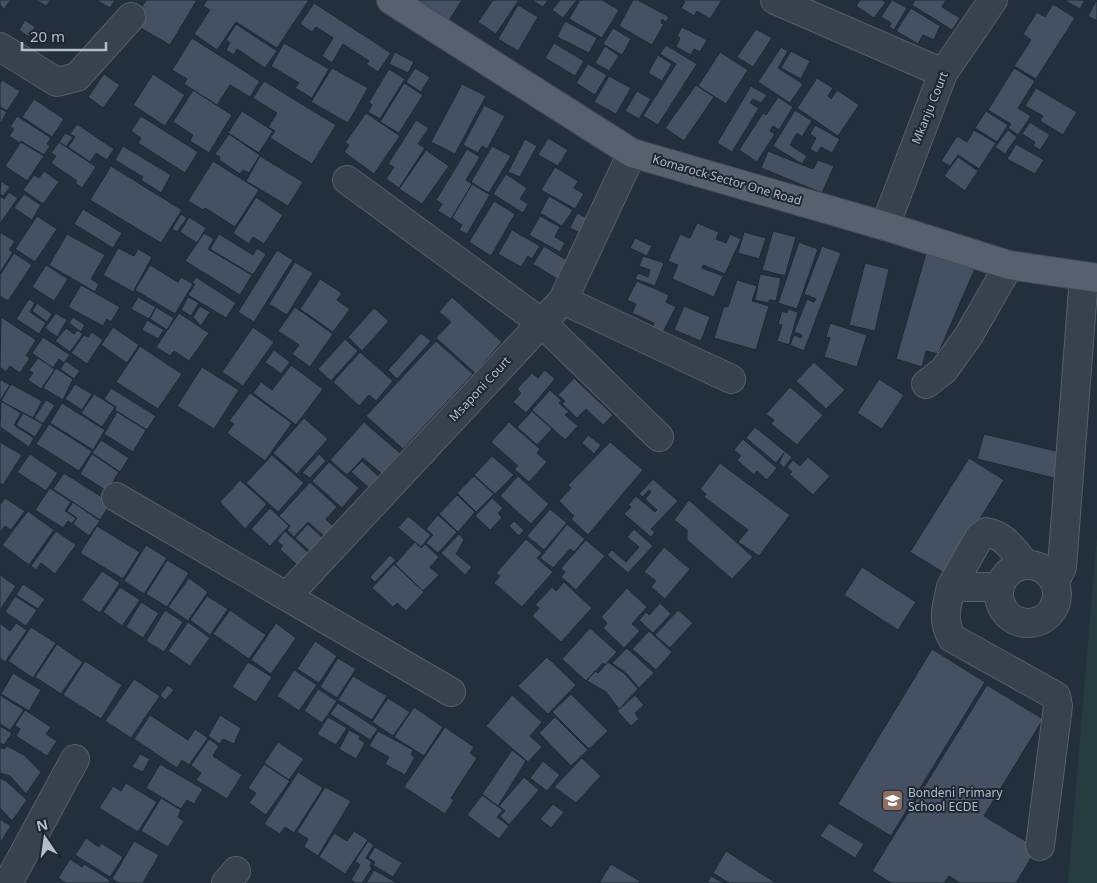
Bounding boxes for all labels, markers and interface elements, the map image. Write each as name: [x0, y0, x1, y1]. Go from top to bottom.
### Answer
scale bar: [22, 20, 106, 52]
text: 20 m: [30, 26, 65, 46]
street label: Mkanju Court: [907, 68, 952, 147]
street label: Komarock Sector One Road: [651, 150, 804, 209]
street label: Msaponi Court: [445, 352, 515, 425]
place label: Bondeni Primary School ECDE: [908, 784, 1003, 815]
school or university icon: Bondeni Primary School ECDE: [880, 788, 904, 812]
north arrow: [20, 813, 70, 863]
text: N: [34, 814, 50, 835]

